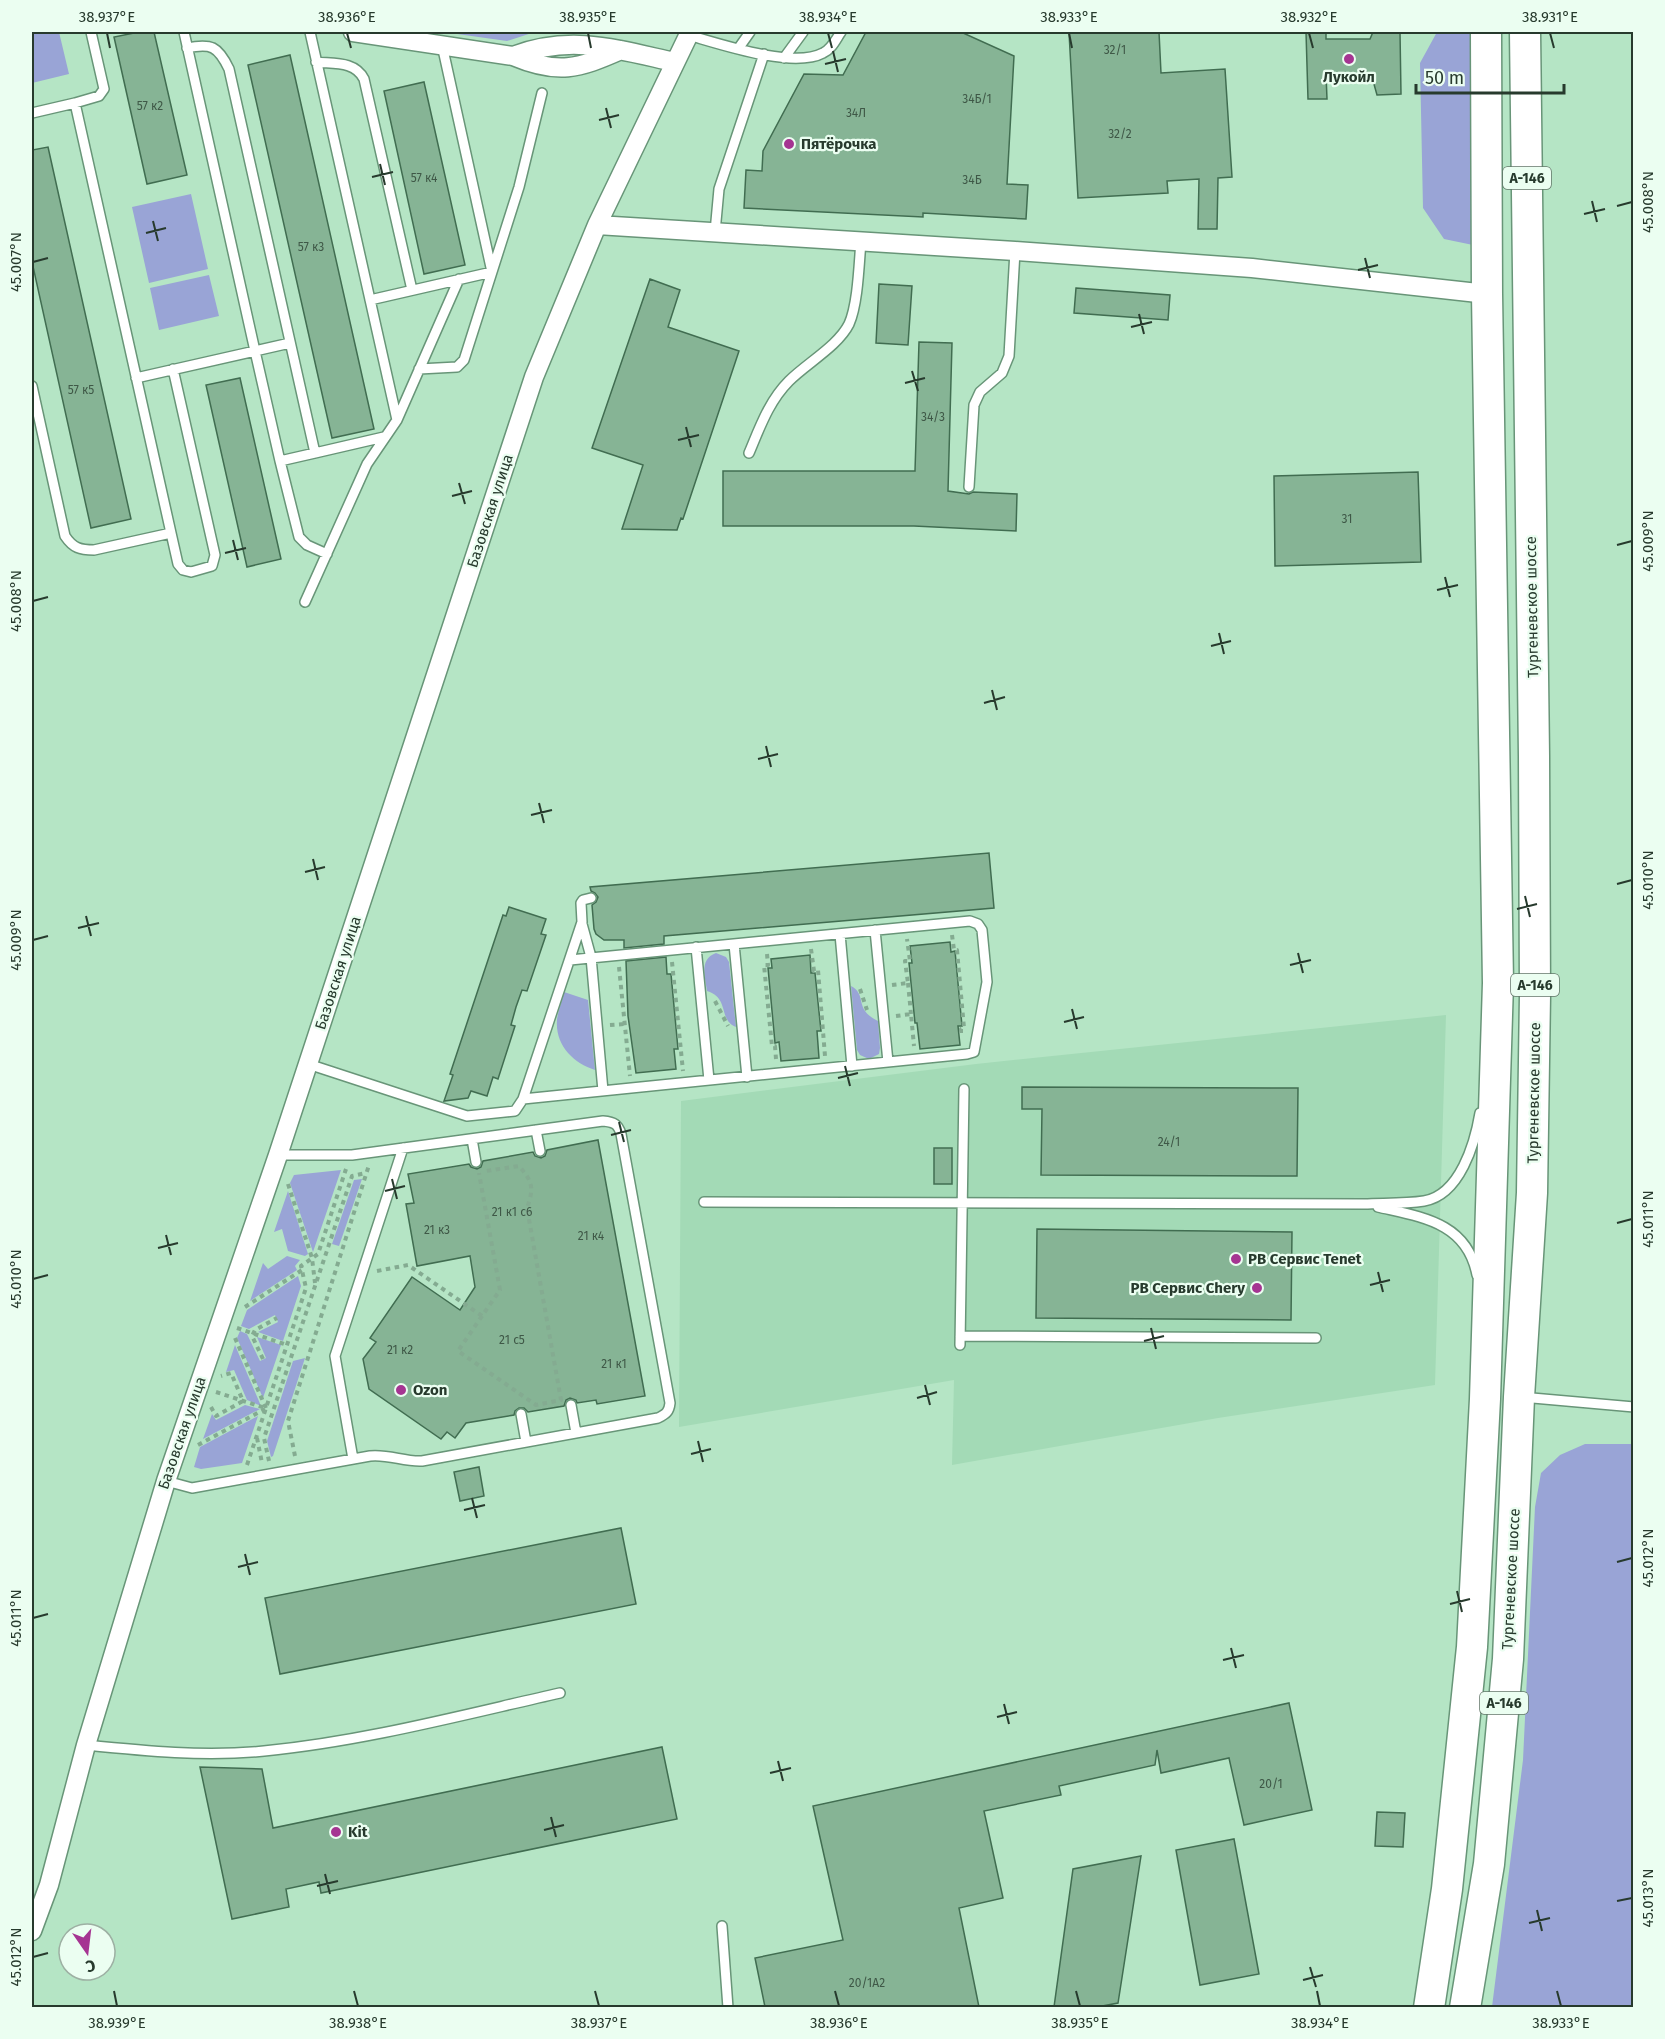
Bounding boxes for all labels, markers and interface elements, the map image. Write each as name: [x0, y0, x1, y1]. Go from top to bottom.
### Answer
text: 38.937°E: [79, 8, 135, 26]
text: 38.936°E: [318, 8, 376, 26]
text: 38.935°E: [559, 8, 617, 26]
text: 38.934°E: [799, 8, 857, 26]
text: 38.933°E: [1040, 8, 1098, 26]
text: 38.932°E: [1280, 8, 1338, 26]
text: 38.931°E: [1522, 8, 1578, 26]
house number: 32/1: [1104, 43, 1126, 57]
marker: Лукойл: [1342, 52, 1356, 66]
scale bar: [1416, 57, 1564, 95]
text: 50 m: [1425, 67, 1464, 89]
place label: Лукойл: [1323, 68, 1375, 86]
house number: 34Б/1: [962, 92, 992, 106]
house number: 57 к2: [137, 99, 163, 113]
house number: 34Л: [846, 106, 866, 120]
house number: 32/2: [1108, 127, 1132, 141]
place label: Пятёрочка: [801, 135, 877, 153]
marker: Пятёрочка: [782, 137, 796, 151]
road number: А-146: [1503, 167, 1551, 189]
house number: 57 к4: [411, 171, 438, 185]
text: 45.008°N: [1639, 171, 1657, 233]
house number: 34Б: [962, 173, 982, 187]
text: 45.007°N: [7, 232, 25, 292]
house number: 57 к3: [298, 240, 324, 254]
house number: 57 к5: [68, 383, 94, 397]
house number: 34/3: [921, 410, 945, 424]
street label: Базовская улица: [463, 452, 517, 570]
text: 45.009°N: [1639, 510, 1657, 572]
house number: 31: [1342, 512, 1352, 526]
street label: Тургеневское шоссе: [1522, 536, 1542, 678]
text: 45.008°N: [7, 570, 25, 632]
text: 45.010°N: [1639, 850, 1657, 910]
text: 45.009°N: [7, 909, 25, 971]
street label: Базовская улица: [311, 914, 365, 1032]
road number: А-146: [1511, 974, 1559, 996]
street label: Тургеневское шоссе: [1524, 1022, 1544, 1164]
house number: 24/1: [1158, 1135, 1180, 1149]
text: 45.011°N: [1639, 1190, 1657, 1248]
house number: 21 к1 с6: [492, 1205, 532, 1219]
house number: 21 к3: [424, 1223, 450, 1237]
house number: 21 к4: [578, 1229, 605, 1243]
text: 45.010°N: [7, 1249, 25, 1309]
place label: PB Сервис Tenet: [1248, 1250, 1362, 1268]
marker: PB Сервис Tenet: [1229, 1252, 1243, 1266]
place label: PB Сервис Chery: [1130, 1279, 1245, 1297]
marker: PB Сервис Chery: [1250, 1281, 1264, 1295]
house number: 21 с5: [499, 1333, 525, 1347]
house number: 21 к2: [387, 1343, 413, 1357]
house number: 21 к1: [601, 1357, 627, 1371]
street label: Базовская улица: [154, 1374, 210, 1492]
place label: Ozon: [413, 1381, 447, 1399]
marker: Ozon: [394, 1383, 408, 1397]
street label: Тургеневское шоссе: [1498, 1508, 1524, 1650]
text: 45.012°N: [1639, 1529, 1657, 1587]
text: 45.011°N: [7, 1589, 25, 1647]
road number: А-146: [1480, 1692, 1528, 1714]
house number: 20/1: [1259, 1777, 1283, 1791]
place label: Kit: [348, 1823, 368, 1841]
marker: Kit: [329, 1825, 343, 1839]
text: 45.013°N: [1639, 1869, 1657, 1927]
north arrow: [57, 1922, 117, 1982]
text: 45.012°N: [7, 1928, 25, 1986]
text: С: [83, 1956, 97, 1977]
house number: 20/1А2: [849, 1976, 885, 1990]
text: 38.939°E: [88, 2014, 146, 2032]
text: 38.938°E: [329, 2014, 387, 2032]
text: 38.937°E: [571, 2014, 627, 2032]
text: 38.936°E: [810, 2014, 868, 2032]
text: 38.935°E: [1051, 2014, 1109, 2032]
text: 38.934°E: [1291, 2014, 1349, 2032]
text: 38.933°E: [1532, 2014, 1590, 2032]

